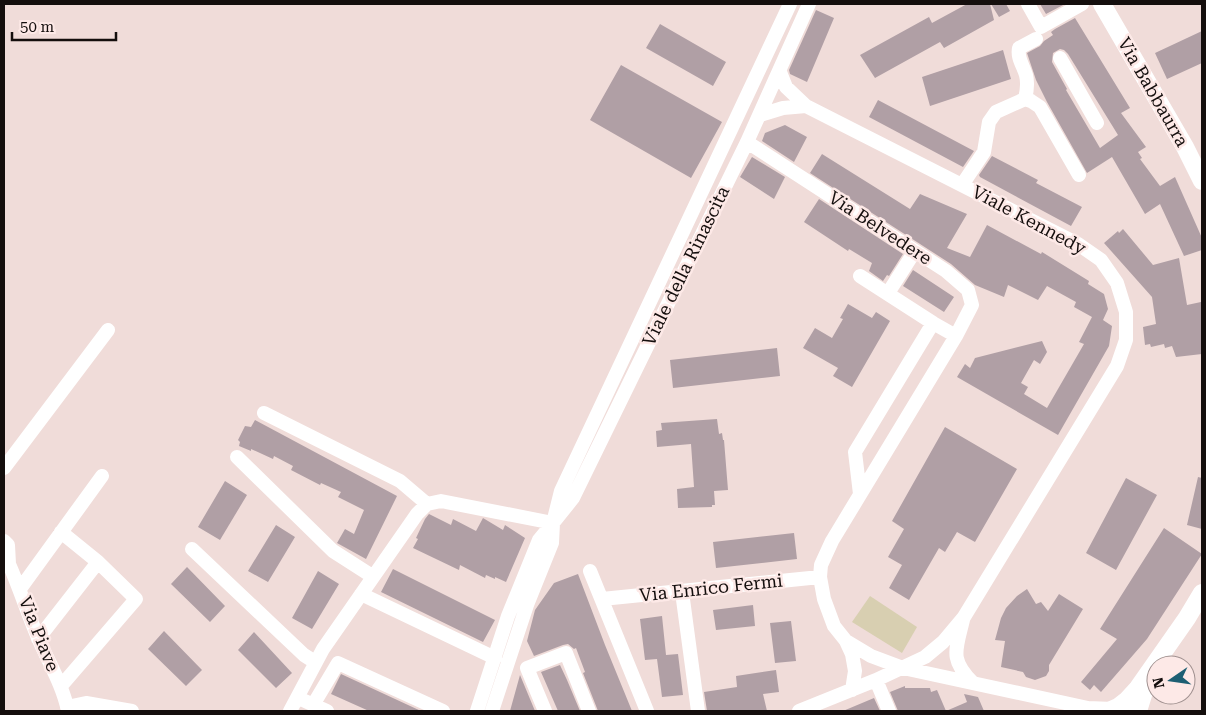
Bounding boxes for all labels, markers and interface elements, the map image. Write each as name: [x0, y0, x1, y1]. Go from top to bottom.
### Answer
scale bar: [12, 10, 116, 42]
text: 50 m: [20, 18, 55, 36]
street label: Via Babbaurra: [1114, 33, 1193, 150]
street label: Viale Kennedy: [969, 181, 1090, 259]
street label: Viale della Rinascita: [638, 182, 733, 349]
street label: Via Belvedere: [825, 186, 936, 269]
street label: Via Enrico Fermi: [638, 570, 784, 605]
street label: Via Piave: [15, 593, 64, 675]
north arrow: [1146, 655, 1196, 705]
text: N: [1149, 676, 1167, 690]

